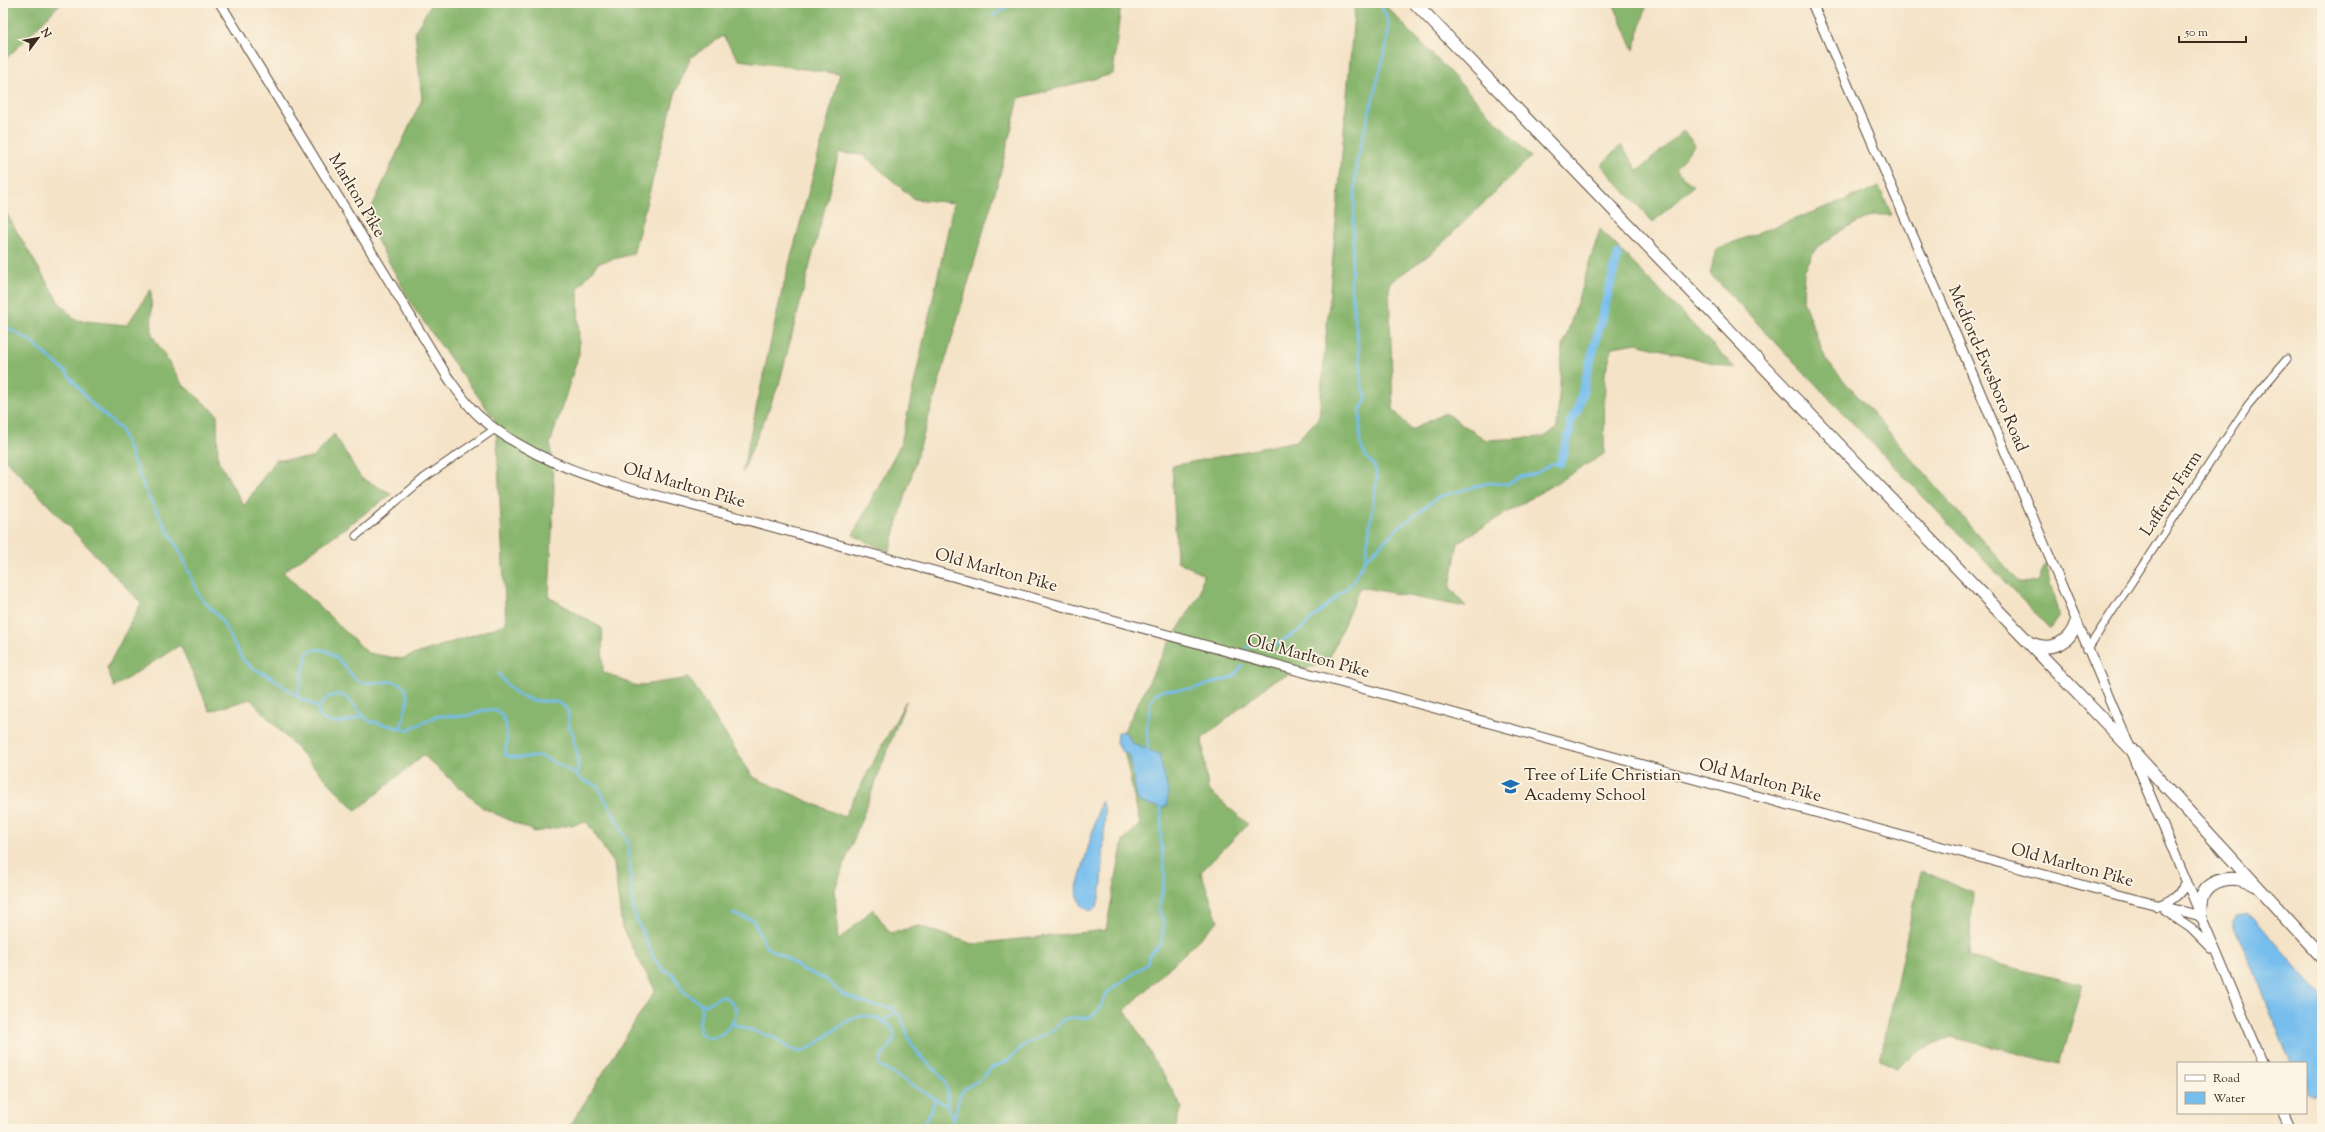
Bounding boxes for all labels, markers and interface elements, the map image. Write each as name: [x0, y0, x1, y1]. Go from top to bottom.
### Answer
north arrow: [18, 18, 58, 58]
scale bar: [2179, 18, 2246, 44]
text: N: [36, 24, 55, 41]
text: 50 m: [2184, 24, 2208, 42]
street label: Marlton Pike: [322, 150, 391, 242]
street label: Medford-Evesboro Road: [1941, 282, 2033, 456]
street label: Lafferty Farm: [2135, 447, 2209, 541]
street label: Old Marlton Pike: [620, 457, 748, 515]
street label: Old Marlton Pike: [932, 543, 1060, 599]
street label: Old Marlton Pike: [1244, 629, 1372, 685]
street label: Old Marlton Pike: [1696, 753, 1824, 809]
place label: Tree of Life Christian Academy School: [1524, 764, 1681, 808]
school or university icon: Tree of Life Christian Academy School: [1501, 776, 1521, 796]
street label: Old Marlton Pike: [2008, 838, 2136, 894]
legend: [2177, 1062, 2307, 1114]
text: Road: [2213, 1070, 2240, 1088]
text: Water: [2213, 1090, 2246, 1108]

